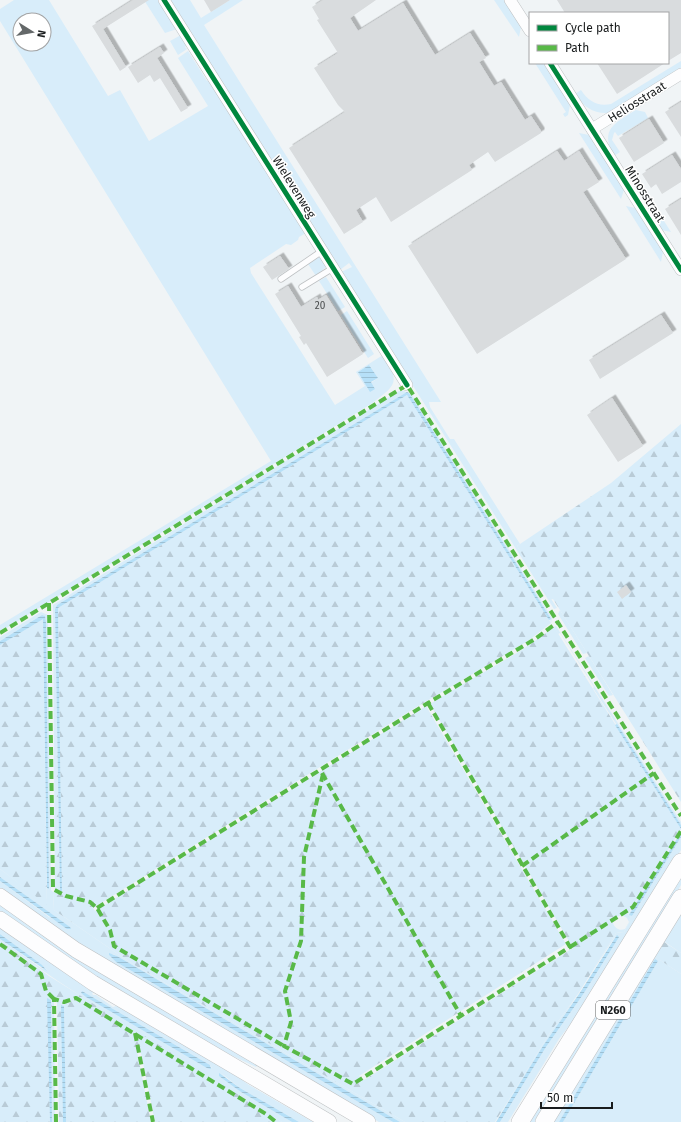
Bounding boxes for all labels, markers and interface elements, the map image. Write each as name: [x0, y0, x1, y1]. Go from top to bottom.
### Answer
north arrow: [12, 12, 52, 52]
legend: [529, 12, 669, 64]
text: Cycle path: [565, 21, 621, 35]
text: N: [34, 29, 48, 39]
text: Path: [565, 41, 589, 55]
street label: Heliosstraat: [605, 78, 669, 125]
street label: Wielevenweg: [269, 153, 319, 221]
street label: Minosstraat: [622, 163, 668, 225]
house number: 20: [315, 300, 326, 312]
road number: N260: [596, 1001, 630, 1019]
scale bar: [541, 1084, 612, 1110]
text: 50 m: [547, 1091, 573, 1105]

